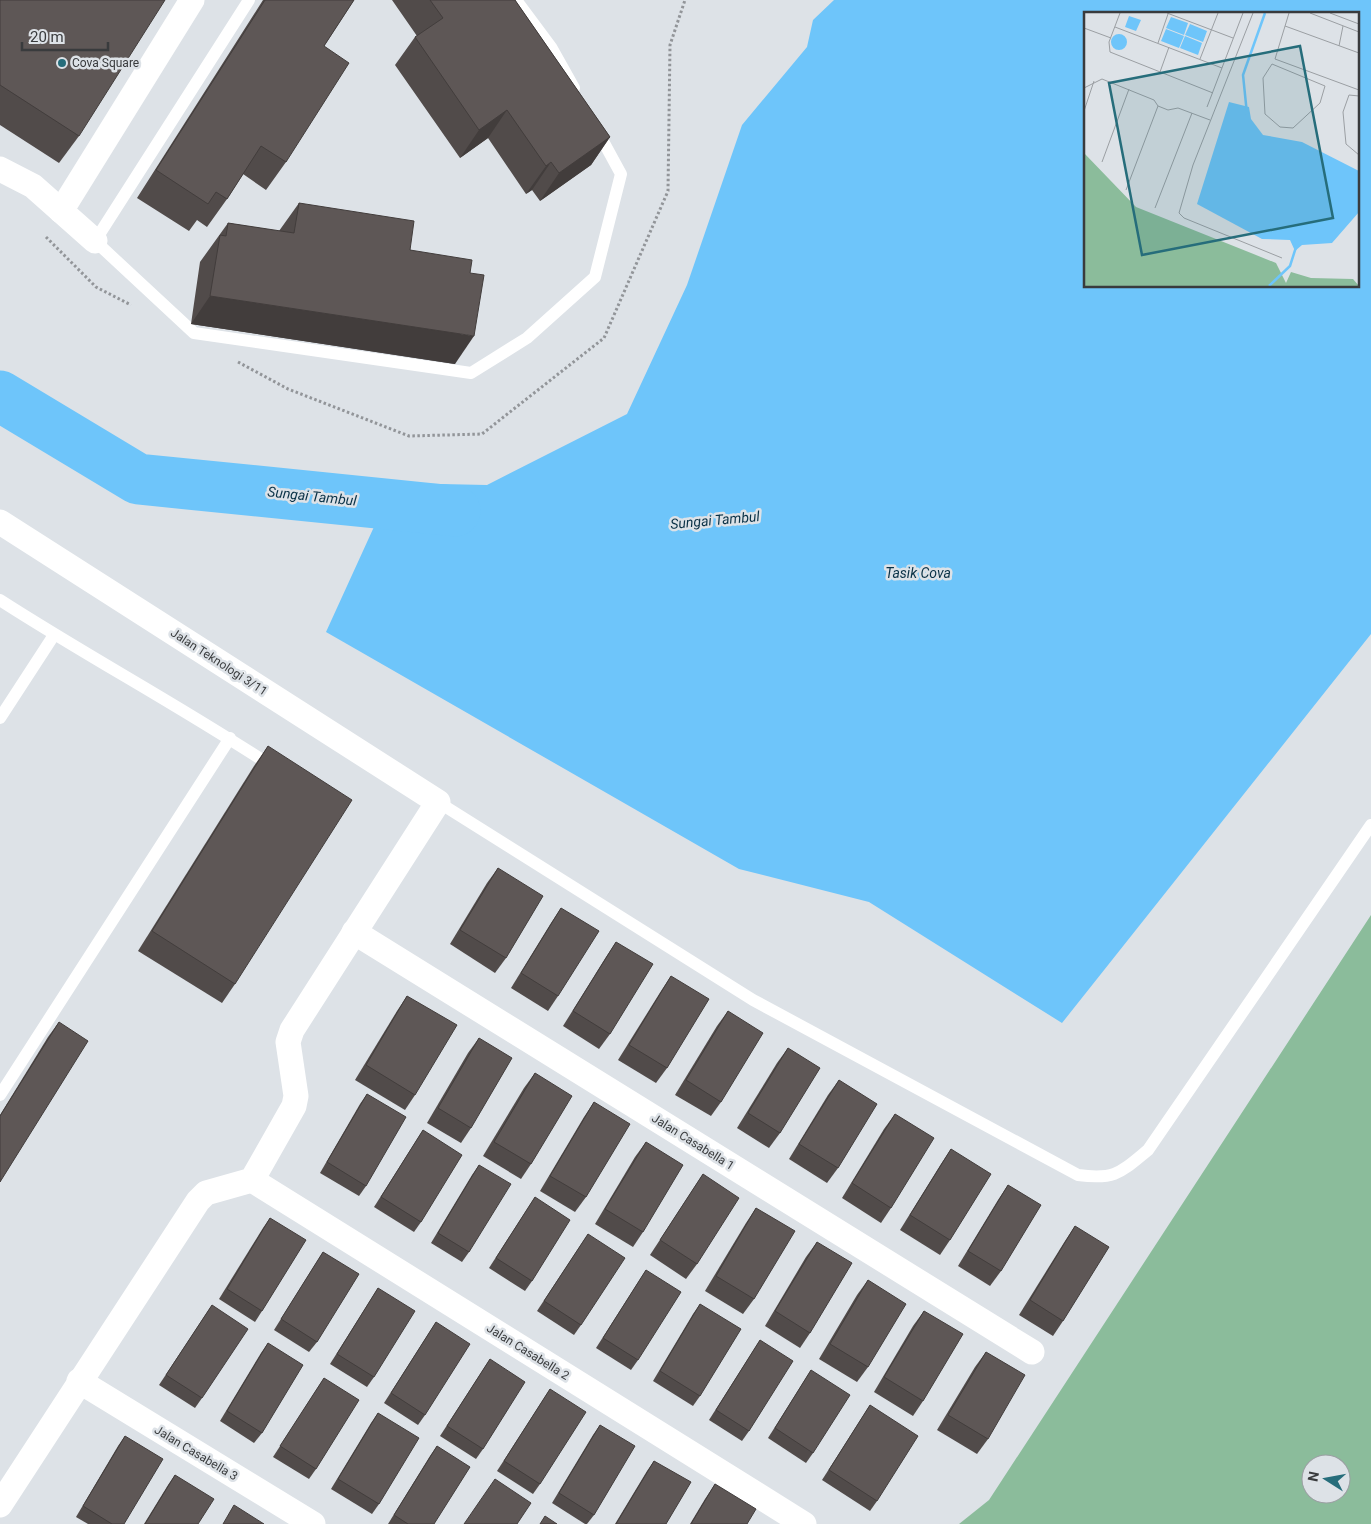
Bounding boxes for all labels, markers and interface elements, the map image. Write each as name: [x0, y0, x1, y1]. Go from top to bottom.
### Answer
inset map: [1084, 12, 1358, 288]
scale bar: [22, 20, 109, 52]
text: 20 m: [30, 28, 64, 46]
place label: Cova Square: [72, 56, 139, 70]
marker: Cova Square: [56, 57, 68, 69]
water label: Sungai Tambul: [267, 483, 358, 509]
water label: Sungai Tambul: [670, 508, 761, 532]
water label: Tasik Cova: [885, 565, 951, 581]
street label: Jalan Teknologi 3/11: [168, 626, 270, 698]
street label: Jalan Casabella 1: [649, 1111, 737, 1173]
street label: Jalan Casabella 2: [484, 1321, 572, 1383]
street label: Jalan Casabella 3: [152, 1423, 240, 1483]
north arrow: [1301, 1454, 1351, 1504]
text: N: [1304, 1470, 1322, 1483]

